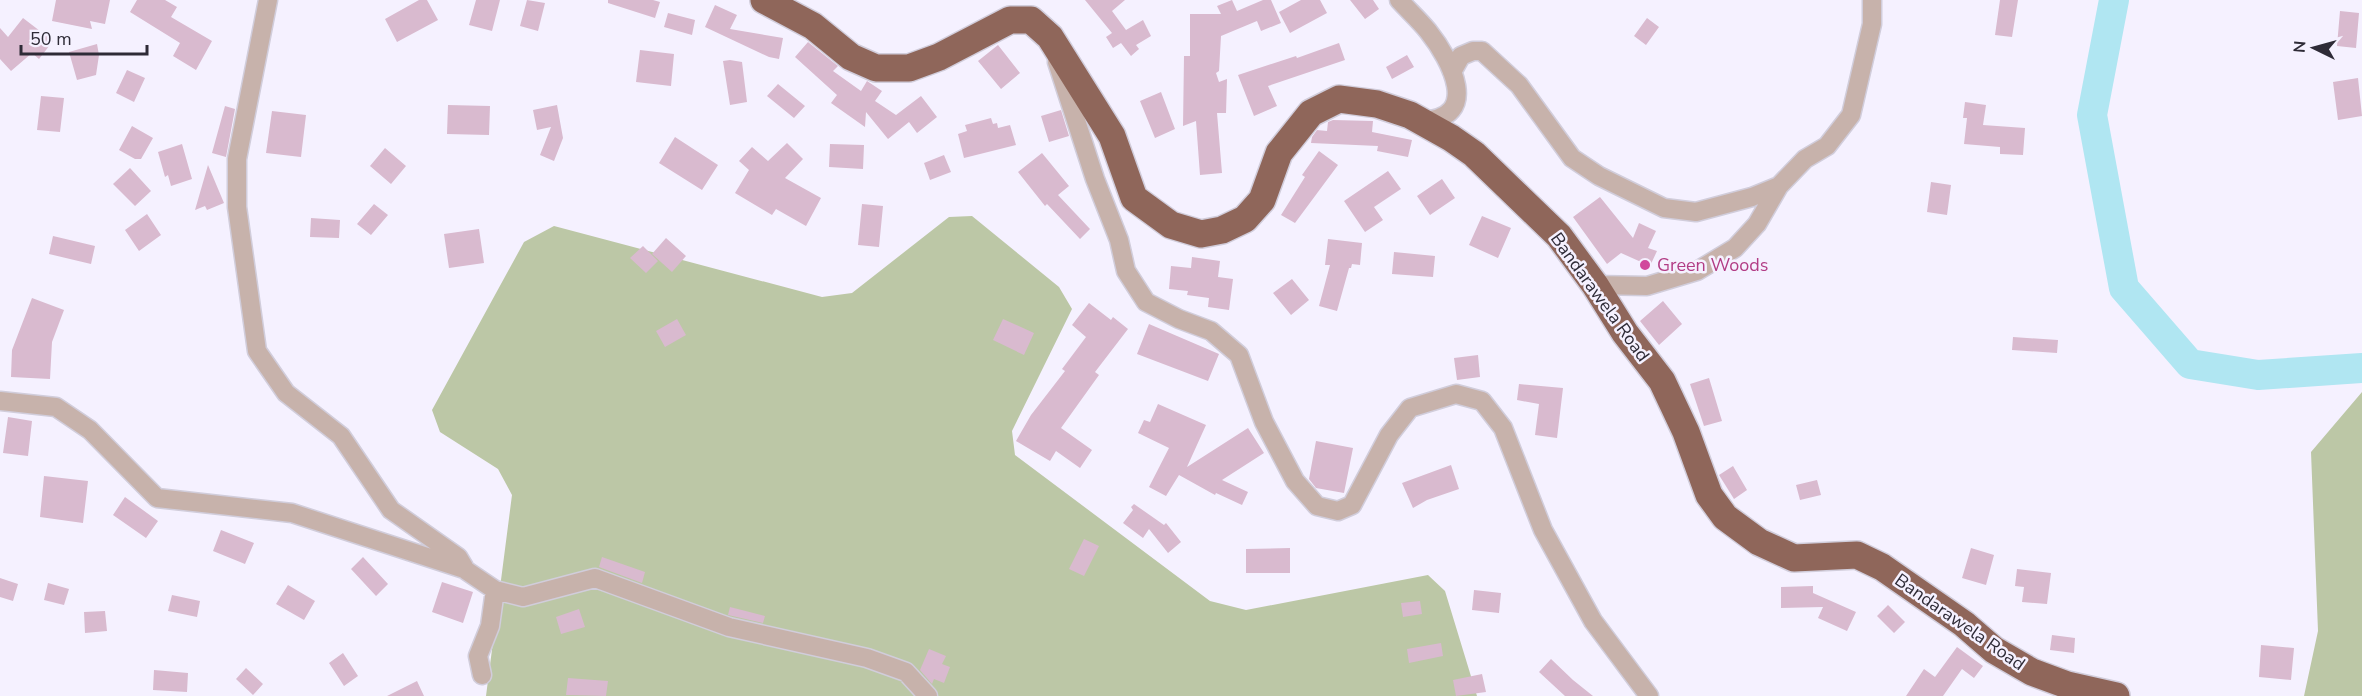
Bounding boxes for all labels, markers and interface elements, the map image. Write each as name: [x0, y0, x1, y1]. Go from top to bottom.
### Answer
scale bar: [21, 18, 147, 56]
north arrow: [2284, 18, 2344, 78]
text: 50 m: [30, 27, 72, 51]
text: N: [2289, 40, 2312, 54]
street label: Bandarawela Road: [1545, 228, 1655, 366]
place label: Green Woods: [1657, 253, 1768, 277]
marker: Green Woods: [1638, 258, 1652, 272]
street label: Bandarawela Road: [1890, 568, 2030, 676]

